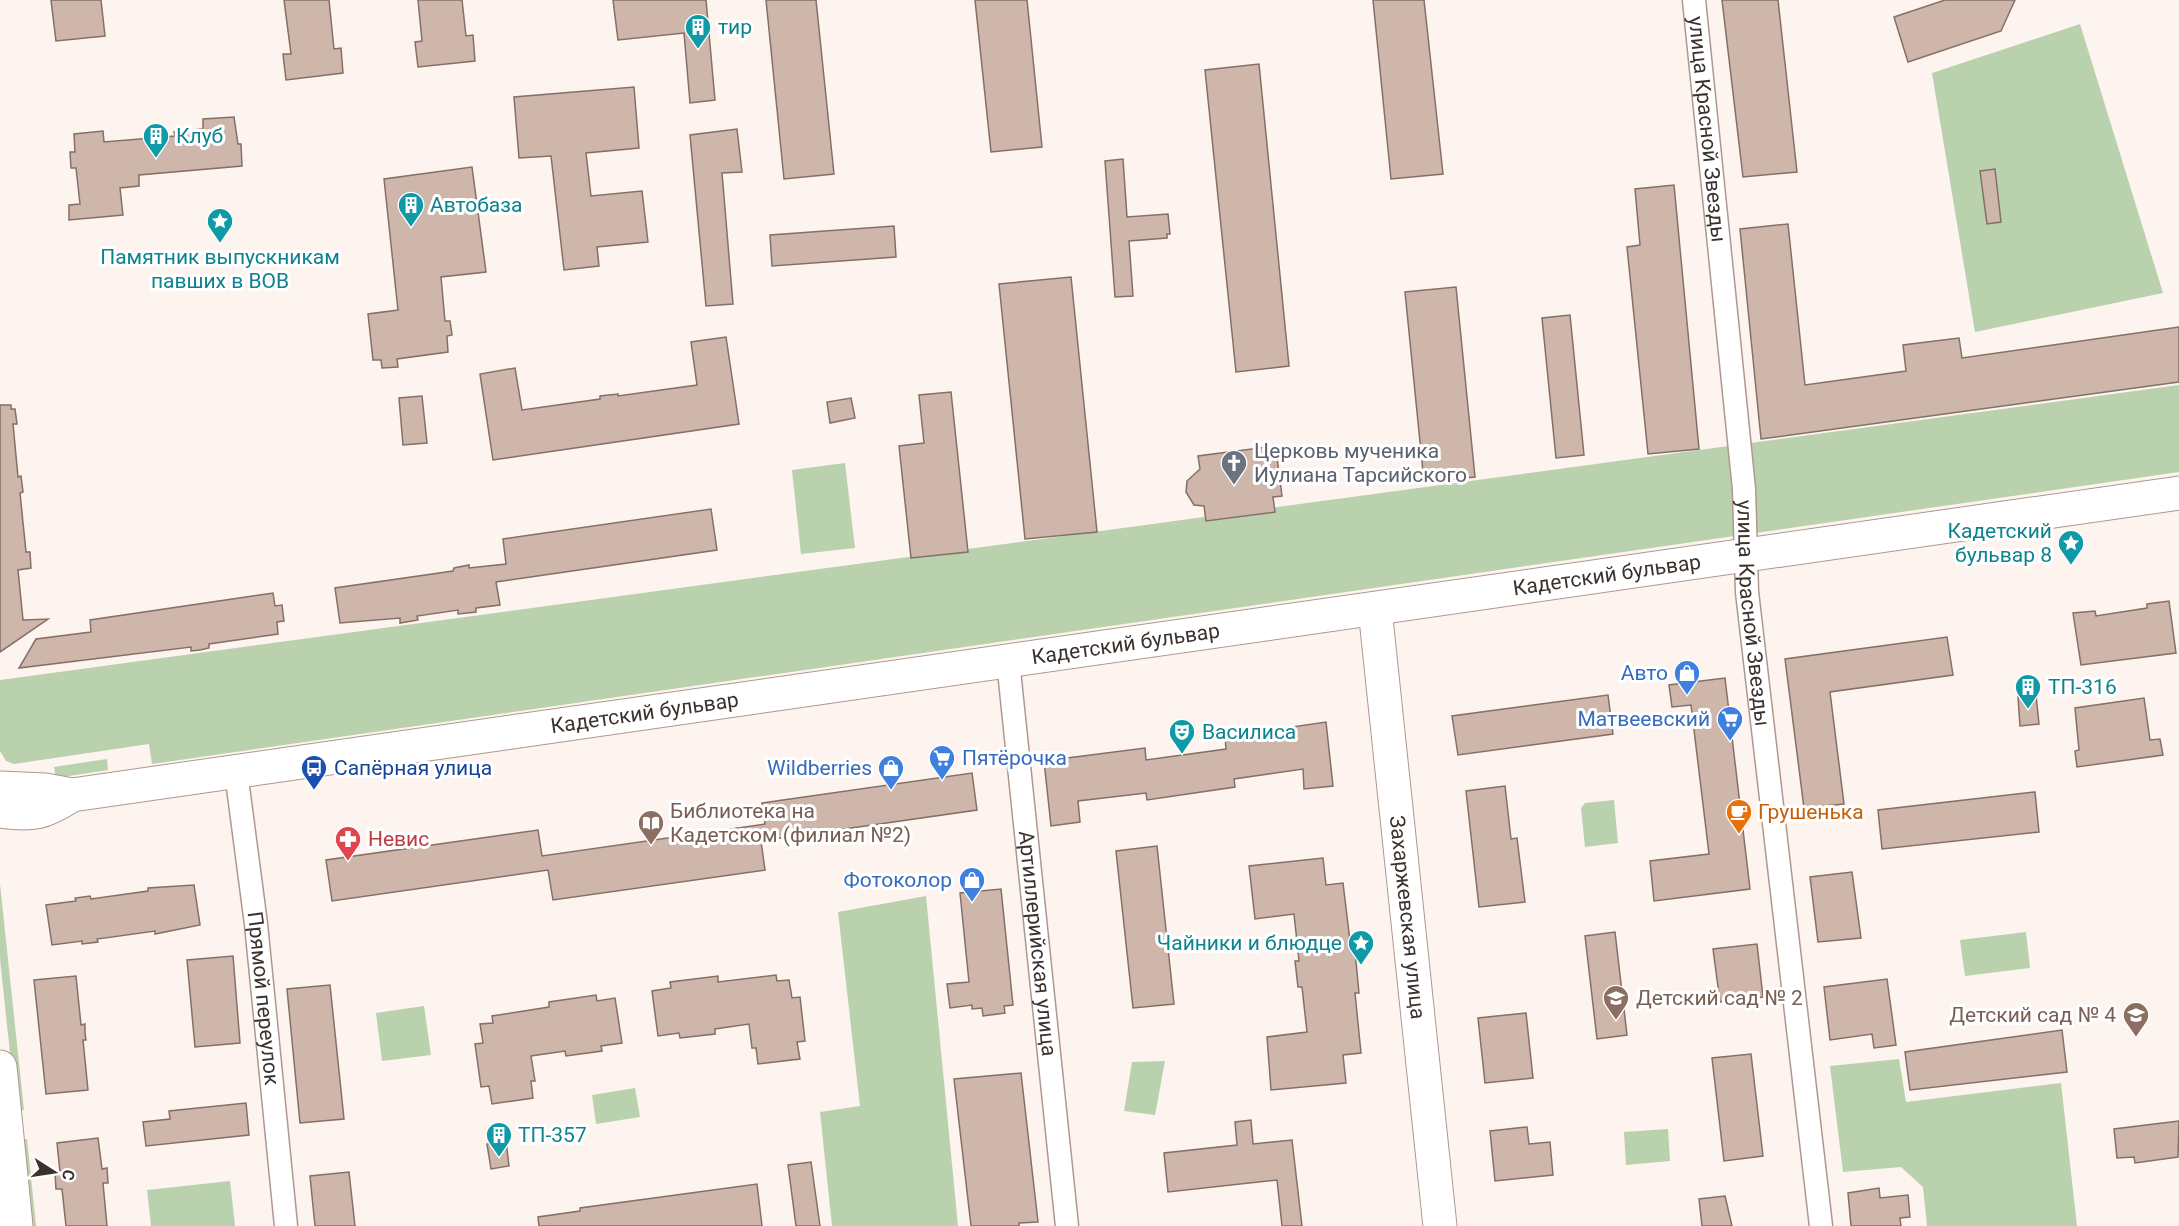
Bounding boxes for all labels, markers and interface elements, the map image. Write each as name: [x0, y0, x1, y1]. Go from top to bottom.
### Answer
building icon: тир: [683, 12, 713, 50]
place label: тир: [718, 15, 752, 39]
street label: улица Красной Звезды: [1684, 15, 1731, 244]
building icon: Клуб: [141, 121, 171, 159]
place label: Клуб: [176, 124, 223, 148]
building icon: Автобаза: [396, 190, 426, 228]
place label: Автобаза: [430, 193, 522, 217]
place icon: Памятник выпускникам павших в ВОВ: [205, 206, 235, 244]
place label: Памятник выпускникам павших в ВОВ: [100, 245, 340, 293]
place label: Церковь мученика Иулиана Тарсийского: [1254, 439, 1467, 487]
church icon: Церковь мученика Иулиана Тарсийского: [1219, 448, 1249, 486]
street label: улица Красной Звезды: [1732, 500, 1775, 727]
place label: Кадетский бульвар 8: [1948, 519, 2052, 567]
place icon: Кадетский бульвар 8: [2056, 528, 2086, 566]
street label: Кадетский бульвар: [1511, 550, 1702, 600]
street label: Кадетский бульвар: [1030, 619, 1221, 669]
shop icon: Авто: [1672, 658, 1702, 696]
place label: Авто: [1621, 661, 1668, 685]
building icon: ТП-316: [2013, 672, 2043, 710]
place label: ТП-316: [2048, 675, 2117, 699]
street label: Кадетский бульвар: [549, 688, 740, 738]
supermarket icon: Матвеевский: [1715, 704, 1745, 742]
place label: Матвеевский: [1577, 707, 1710, 731]
theatre icon: Василиса: [1167, 717, 1197, 755]
place label: Василиса: [1202, 720, 1296, 744]
supermarket icon: Пятёрочка: [927, 743, 957, 781]
place label: Пятёрочка: [962, 746, 1067, 770]
bus stop icon: Сапёрная улица: [299, 753, 329, 791]
shop icon: Wildberries: [876, 753, 906, 791]
place label: Сапёрная улица: [334, 756, 492, 780]
place label: Wildberries: [767, 756, 872, 780]
cafe icon: Грушенька: [1724, 797, 1754, 835]
place label: Библиотека на Кадетском (филиал №2): [670, 799, 911, 847]
place label: Грушенька: [1758, 800, 1864, 824]
library icon: Библиотека на Кадетском (филиал №2): [636, 808, 666, 846]
street label: Захаржевская улица: [1385, 814, 1430, 1020]
pharmacy icon: Невис: [333, 824, 363, 862]
place label: Невис: [368, 827, 429, 851]
street label: Артиллерийская улица: [1014, 830, 1061, 1057]
shop icon: Фотоколор: [957, 865, 987, 903]
place label: Фотоколор: [844, 868, 952, 892]
street label: Прямой переулок: [242, 910, 284, 1087]
place icon: Чайники и блюдце: [1346, 928, 1376, 966]
place label: Чайники и блюдце: [1157, 931, 1342, 955]
school or university icon: Детский сад № 2: [1601, 983, 1631, 1021]
place label: Детский сад № 2: [1636, 986, 1803, 1010]
school or university icon: Детский сад № 4: [2121, 1000, 2151, 1038]
place label: Детский сад № 4: [1949, 1003, 2116, 1027]
building icon: ТП-357: [484, 1120, 514, 1158]
place label: ТП-357: [518, 1123, 587, 1147]
north arrow: [24, 1142, 84, 1202]
text: С: [58, 1168, 79, 1182]

